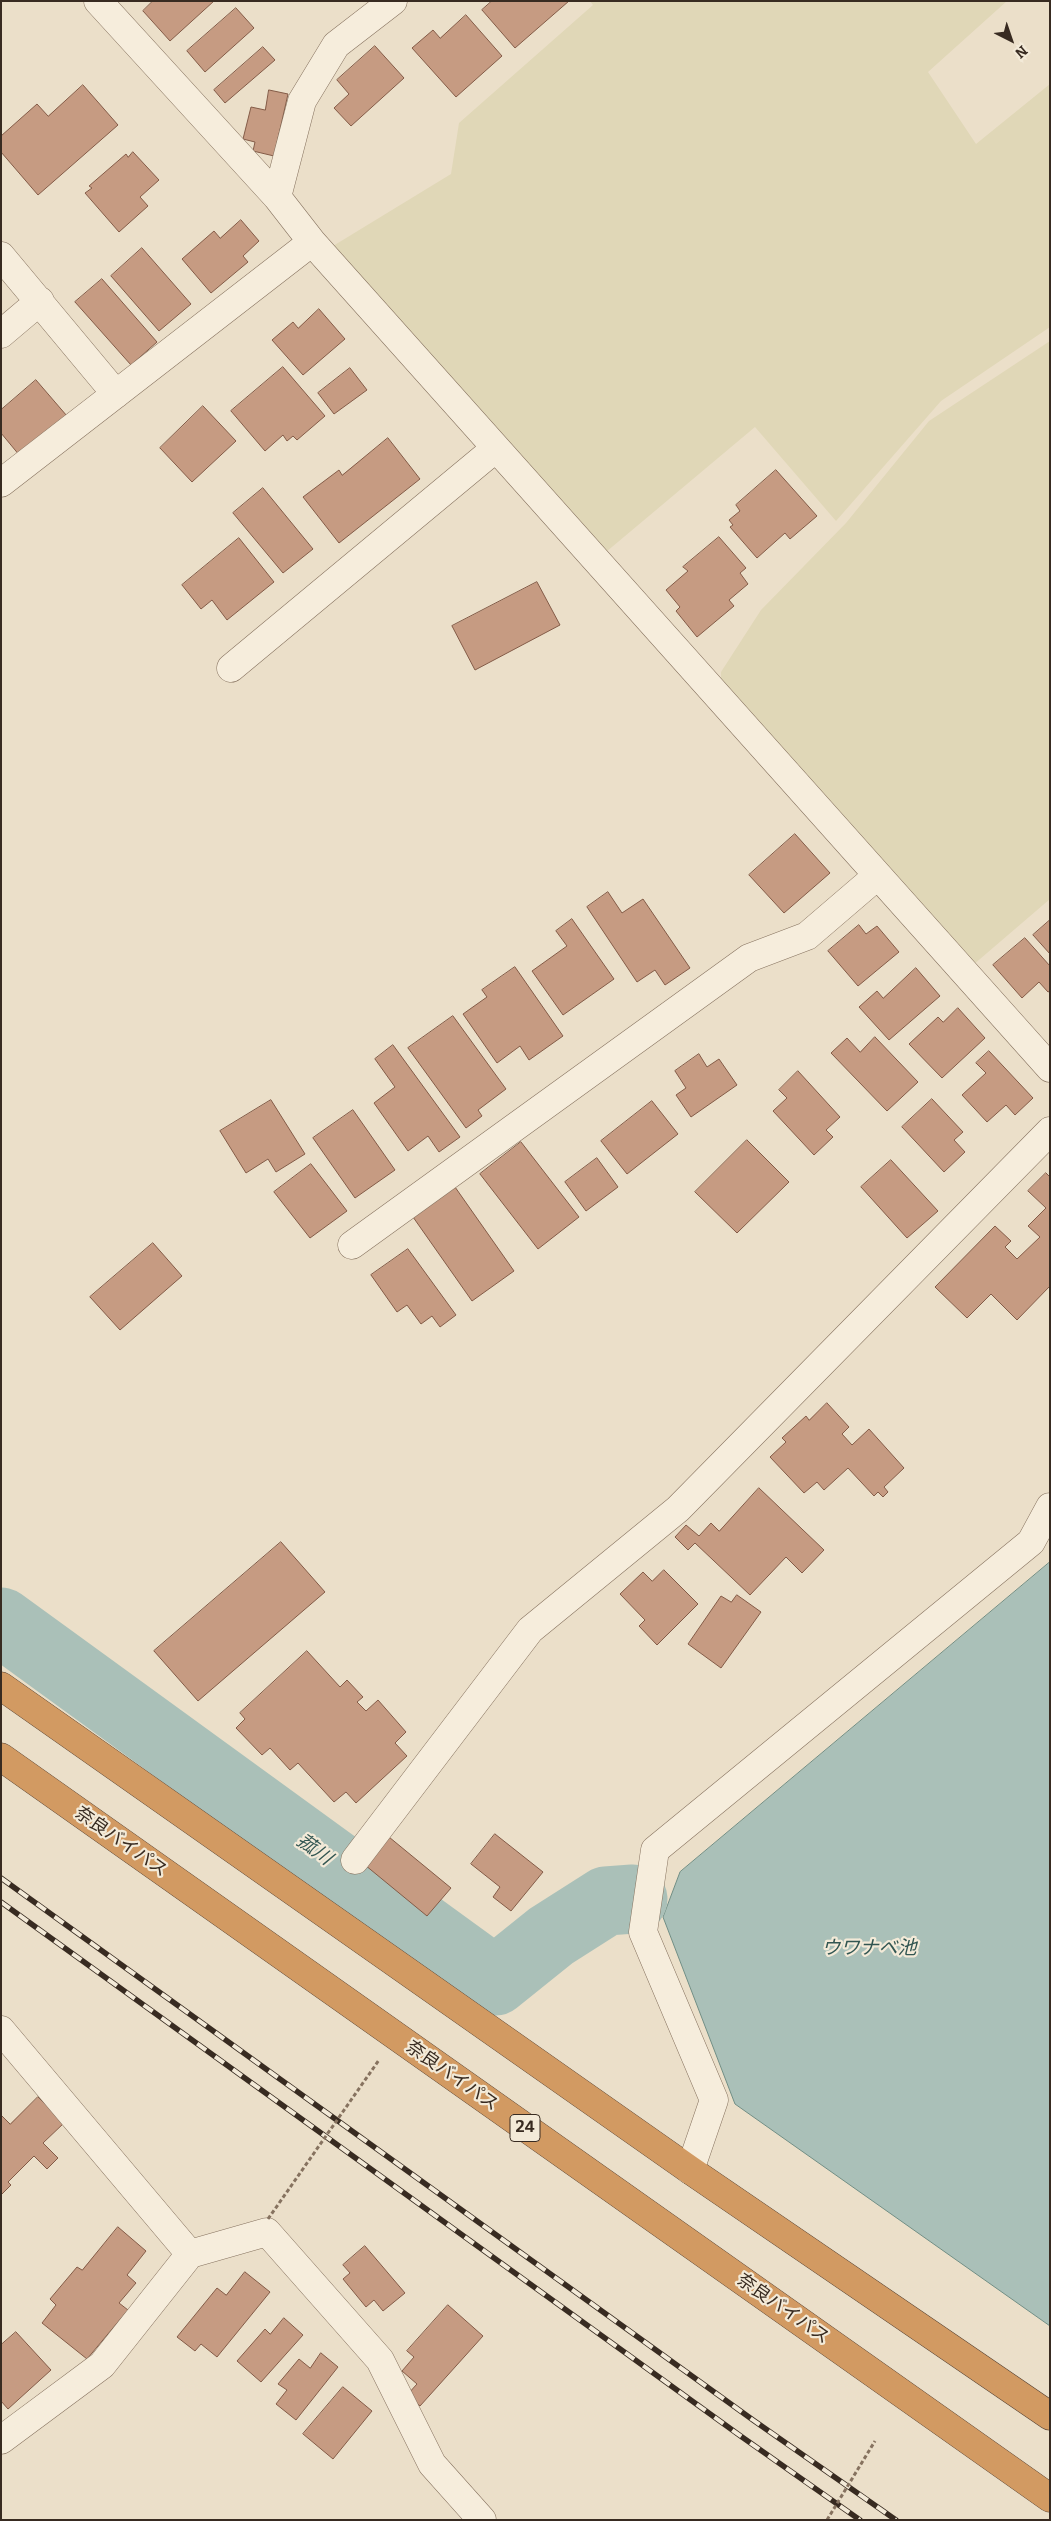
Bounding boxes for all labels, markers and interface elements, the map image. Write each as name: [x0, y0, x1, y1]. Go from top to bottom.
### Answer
north arrow: [986, 15, 1036, 65]
text: N: [1012, 42, 1031, 62]
street label: 奈良バイパス: [71, 1802, 171, 1882]
water label: 菰川: [292, 1830, 336, 1870]
water label: ウワナベ池: [822, 1938, 916, 1960]
street label: 奈良バイパス: [402, 2036, 502, 2116]
road number: 24: [510, 2114, 540, 2142]
street label: 奈良バイパス: [733, 2269, 833, 2349]

